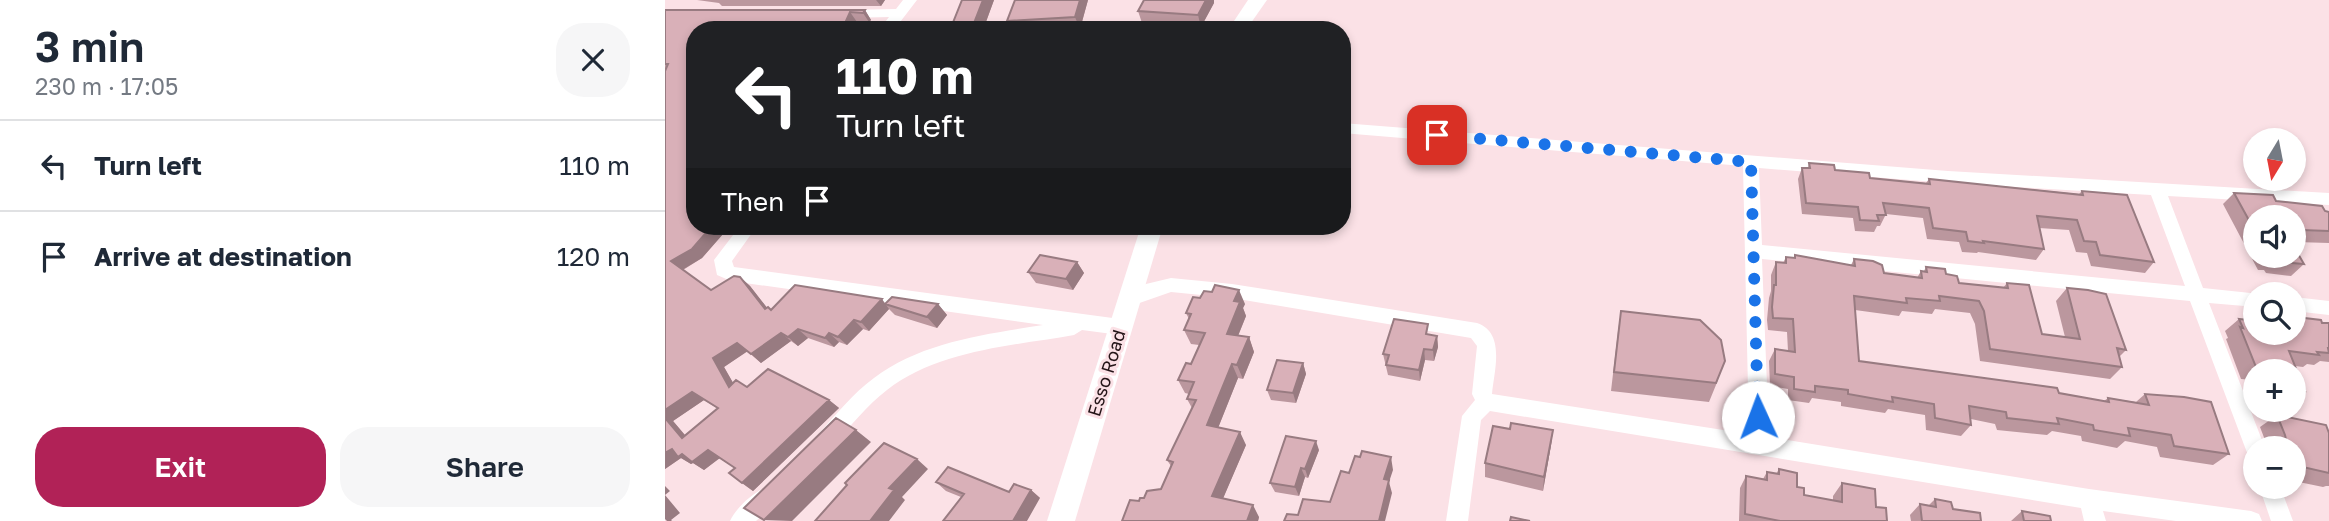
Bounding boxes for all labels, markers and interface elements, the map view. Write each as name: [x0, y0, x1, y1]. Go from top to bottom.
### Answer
text: 3 min: [35, 21, 144, 71]
button: close: [556, 23, 630, 97]
text: 110 m: [836, 46, 973, 105]
icon: left: [721, 49, 812, 140]
text: 230 m · 17:05: [35, 72, 178, 100]
pin: [1407, 105, 1467, 165]
text: Turn left: [836, 106, 965, 144]
icon: arrive: [1418, 116, 1456, 154]
north arrow: [2243, 128, 2307, 191]
map controls: [2243, 128, 2306, 499]
icon: left: [35, 147, 73, 185]
text: Turn left: [94, 150, 202, 181]
text: 110 m: [559, 150, 630, 181]
icon: arrive: [798, 182, 836, 220]
text: Then: [721, 186, 784, 217]
button: sound: [2243, 205, 2306, 268]
icon: arrive: [35, 238, 73, 276]
text: Arrive at destination: [94, 241, 352, 272]
text: 120 m: [557, 241, 630, 272]
button: search: [2243, 282, 2306, 345]
street label: Esso Road: [1082, 327, 1130, 419]
button: +: [2243, 359, 2306, 422]
position arrow: [1721, 380, 1795, 454]
button: Exit: [35, 427, 326, 507]
button: Share: [340, 427, 630, 507]
button: −: [2243, 436, 2306, 499]

